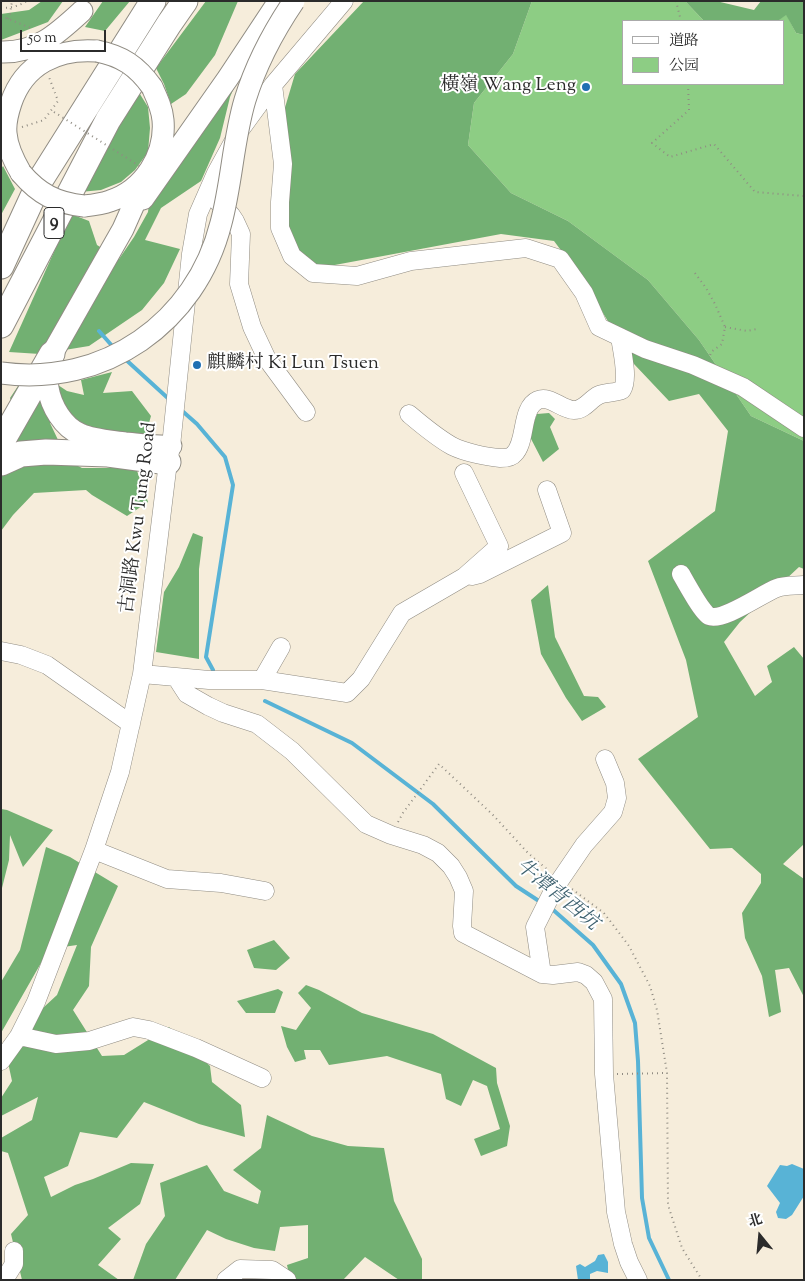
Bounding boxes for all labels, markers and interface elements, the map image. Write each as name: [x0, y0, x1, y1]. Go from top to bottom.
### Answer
scale bar: [22, 20, 109, 52]
legend: [622, 20, 785, 85]
text: 50 m: [28, 28, 57, 49]
text: 道路: [669, 31, 699, 52]
text: 公园: [669, 56, 699, 77]
place label: 橫嶺 Wang Leng: [440, 76, 576, 98]
marker: 橫嶺 Wang Leng: [580, 81, 592, 93]
road number: 9: [44, 208, 64, 238]
place label: 麒麟村 Ki Lun Tsuen: [207, 354, 379, 376]
marker: 麒麟村 Ki Lun Tsuen: [191, 359, 203, 371]
street label: 古洞路 Kwu Tung Road: [117, 421, 163, 615]
water label: 牛潭背西坑: [510, 855, 602, 937]
text: 北: [746, 1210, 765, 1233]
north arrow: [735, 1211, 785, 1261]

